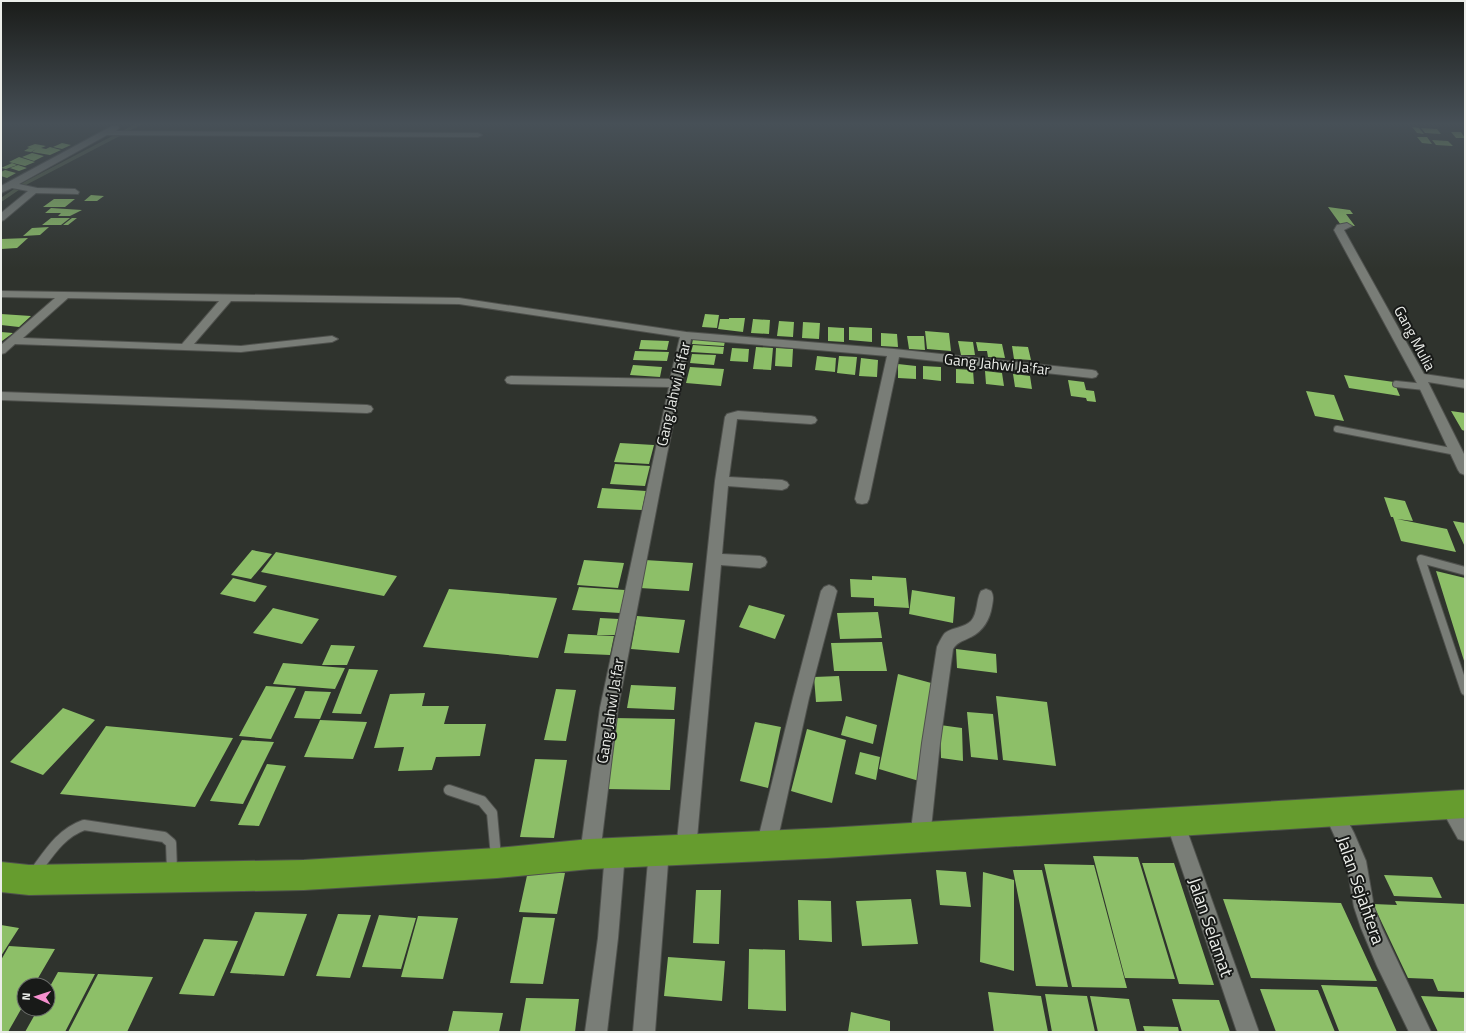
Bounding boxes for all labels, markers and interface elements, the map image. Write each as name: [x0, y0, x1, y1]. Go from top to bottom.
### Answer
street label: Gang Mulia: [1388, 301, 1442, 375]
street label: Gang Jahwi Ja'far: [650, 340, 696, 448]
street label: Gang Jahwi Ja'far: [943, 347, 1051, 381]
street label: Gang Jahwi Ja'far: [590, 657, 630, 765]
street label: Jalan Sejahtera: [1330, 832, 1392, 948]
street label: Jalan Selamat: [1181, 874, 1241, 981]
north arrow: [16, 977, 56, 1017]
text: N: [18, 992, 34, 1001]

